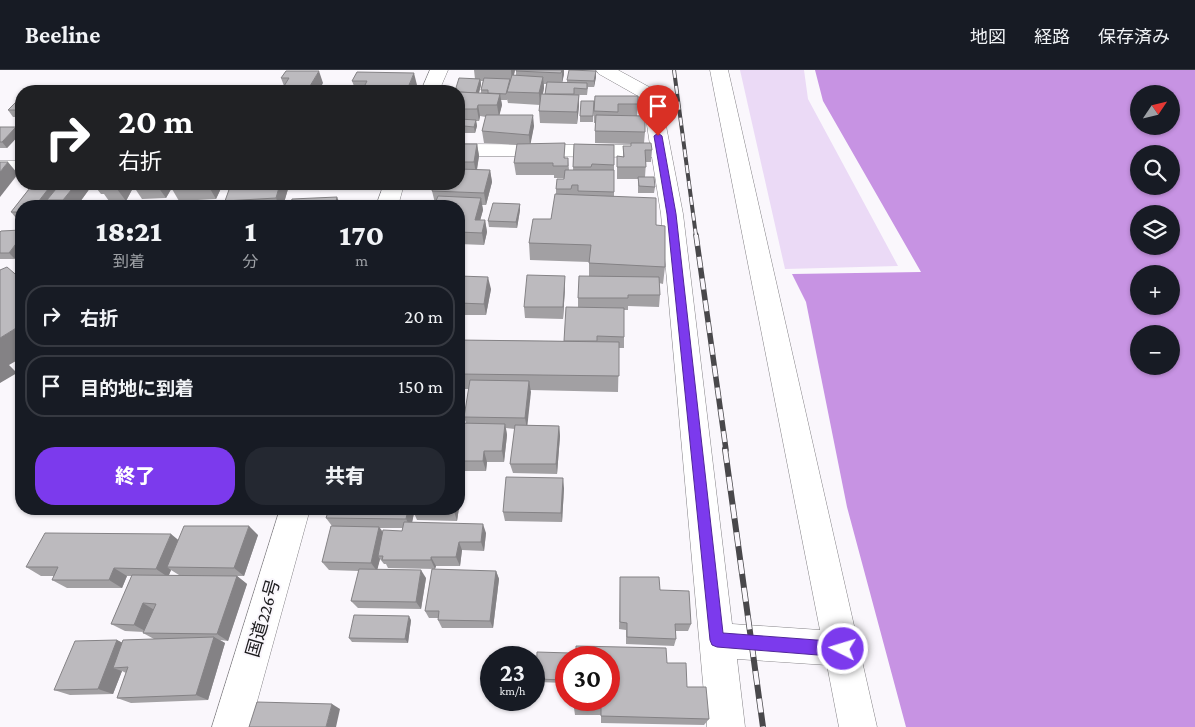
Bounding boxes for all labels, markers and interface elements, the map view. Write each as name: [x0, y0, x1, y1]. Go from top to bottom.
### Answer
text: Beeline: [25, 21, 100, 48]
text: 地図: [970, 27, 1006, 47]
text: 経路: [1034, 27, 1070, 47]
text: 保存済み: [1098, 27, 1170, 47]
pin: [637, 85, 679, 136]
north arrow: [1130, 85, 1180, 135]
map controls: [1130, 85, 1180, 375]
icon: arrive: [644, 92, 672, 120]
text: 20 m: [118, 102, 193, 141]
icon: right: [35, 105, 100, 170]
button: search: [1130, 145, 1180, 195]
text: 右折: [118, 149, 162, 174]
button: layers: [1130, 205, 1180, 255]
text: 18:21: [96, 214, 162, 247]
text: 1: [245, 214, 256, 247]
text: 170: [339, 218, 384, 251]
text: m: [355, 252, 368, 269]
text: 到着: [113, 253, 145, 270]
text: 分: [243, 253, 259, 270]
button: +: [1130, 265, 1180, 315]
icon: right: [37, 302, 65, 330]
text: 20 m: [404, 306, 443, 327]
text: 右折: [80, 308, 118, 329]
button: −: [1130, 325, 1180, 375]
icon: arrive: [37, 372, 65, 400]
text: 150 m: [398, 376, 443, 397]
text: 目的地に到着: [80, 378, 194, 399]
button: 終了: [35, 447, 235, 505]
button: 共有: [245, 447, 445, 505]
street label: 国道226号: [242, 577, 284, 659]
position arrow: [816, 622, 868, 674]
speed limit sign: 30: [555, 646, 620, 711]
text: 23: [500, 659, 525, 686]
text: km/h: [500, 684, 525, 698]

